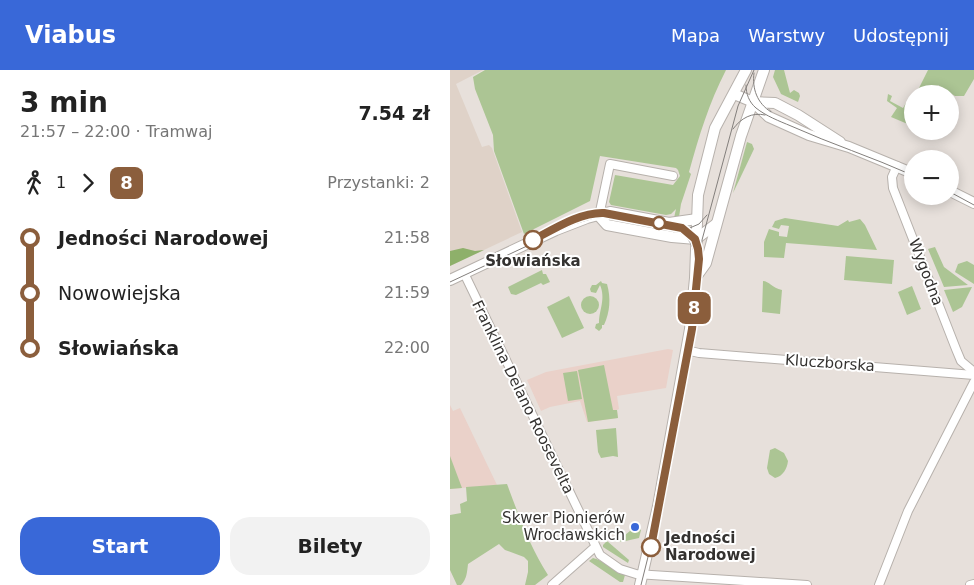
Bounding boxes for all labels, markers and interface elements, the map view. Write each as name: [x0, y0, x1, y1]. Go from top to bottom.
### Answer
text: Viabus: [25, 21, 116, 49]
text: Mapa: [671, 25, 720, 46]
text: Warstwy: [748, 25, 825, 46]
text: Udostępnij: [853, 25, 949, 46]
map controls: [904, 85, 959, 205]
button: +: [904, 85, 959, 140]
text: 3 min: [20, 86, 108, 119]
text: 7.54 zł: [358, 102, 430, 124]
text: 21:57 – 22:00 · Tramwaj: [20, 122, 212, 141]
button: −: [904, 150, 959, 205]
icon: walk: [20, 169, 48, 197]
icon: forward: [74, 169, 102, 197]
text: 8: [120, 172, 133, 193]
text: 1: [56, 173, 66, 192]
text: Przystanki: 2: [327, 173, 430, 192]
unlabelled marker: [652, 216, 666, 230]
text: Jedności Narodowej: [58, 227, 269, 249]
text: 21:58: [384, 228, 430, 247]
marker: Słowiańska: [523, 230, 543, 250]
street label: Wygodna: [905, 236, 947, 308]
place label: Słowiańska: [485, 252, 581, 270]
text: Nowowiejska: [58, 282, 181, 304]
text: 21:59: [384, 283, 430, 302]
line badge: 8: [678, 292, 710, 324]
street label: Franklina Delano Roosevelta: [468, 297, 578, 497]
text: 8: [688, 297, 700, 318]
text: Słowiańska: [58, 337, 179, 359]
text: 22:00: [384, 338, 430, 357]
street label: Kluczborska: [785, 351, 875, 375]
place label: Skwer Pionierów Wrocławskich: [502, 509, 625, 544]
button: Start: [20, 517, 220, 575]
button: Bilety: [230, 517, 430, 575]
marker: Skwer Pionierów Wrocławskich: [629, 521, 641, 533]
place label: Jedności Narodowej: [664, 529, 756, 564]
marker: Jedności Narodowej: [641, 537, 661, 557]

